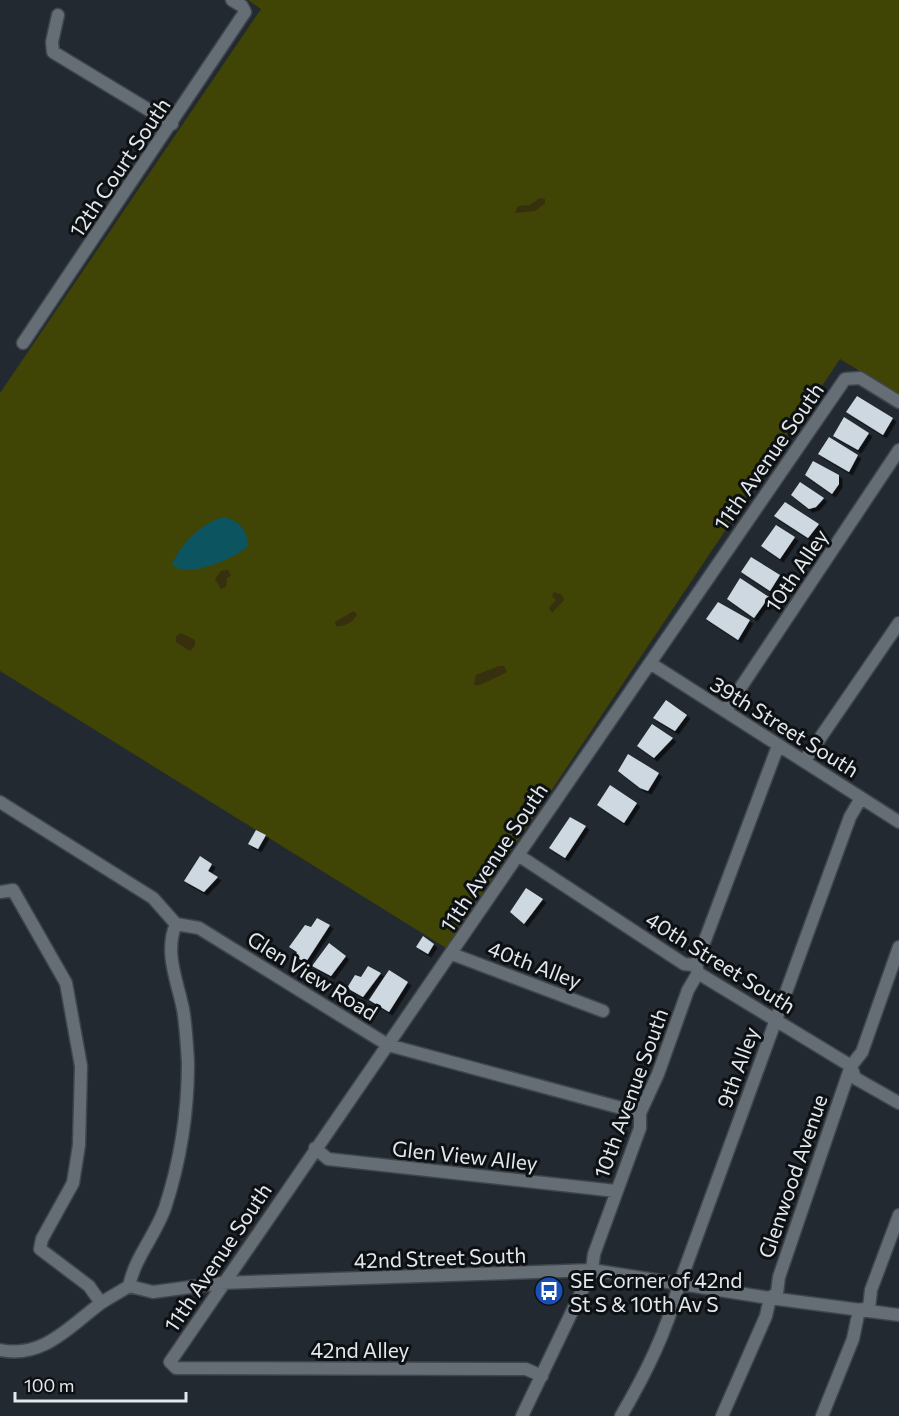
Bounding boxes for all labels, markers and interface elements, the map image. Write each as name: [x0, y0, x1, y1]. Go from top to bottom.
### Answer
street label: 12th Court South: [63, 93, 175, 241]
street label: 11th Avenue South: [708, 378, 828, 534]
street label: 10th Alley: [759, 524, 833, 616]
street label: 39th Street South: [706, 670, 864, 782]
street label: 11th Avenue South: [434, 778, 552, 936]
street label: 40th Street South: [642, 906, 800, 1018]
street label: Glen View Road: [243, 925, 383, 1025]
street label: 40th Alley: [485, 935, 585, 993]
street label: 10th Avenue South: [588, 1005, 672, 1181]
street label: 9th Alley: [711, 1023, 763, 1111]
street label: Glenwood Avenue: [752, 1091, 832, 1261]
street label: Glen View Alley: [391, 1135, 539, 1175]
street label: 11th Avenue South: [158, 1178, 276, 1336]
street label: 42nd Street South: [353, 1241, 527, 1273]
place label: SE Corner of 42nd St S & 10th Av S: [570, 1267, 742, 1316]
bus stop icon: SE Corner of 42nd St S & 10th Av S: [533, 1275, 565, 1307]
street label: 42nd Alley: [311, 1337, 410, 1362]
scale bar: [15, 1365, 186, 1403]
text: 100 m: [24, 1374, 74, 1396]

